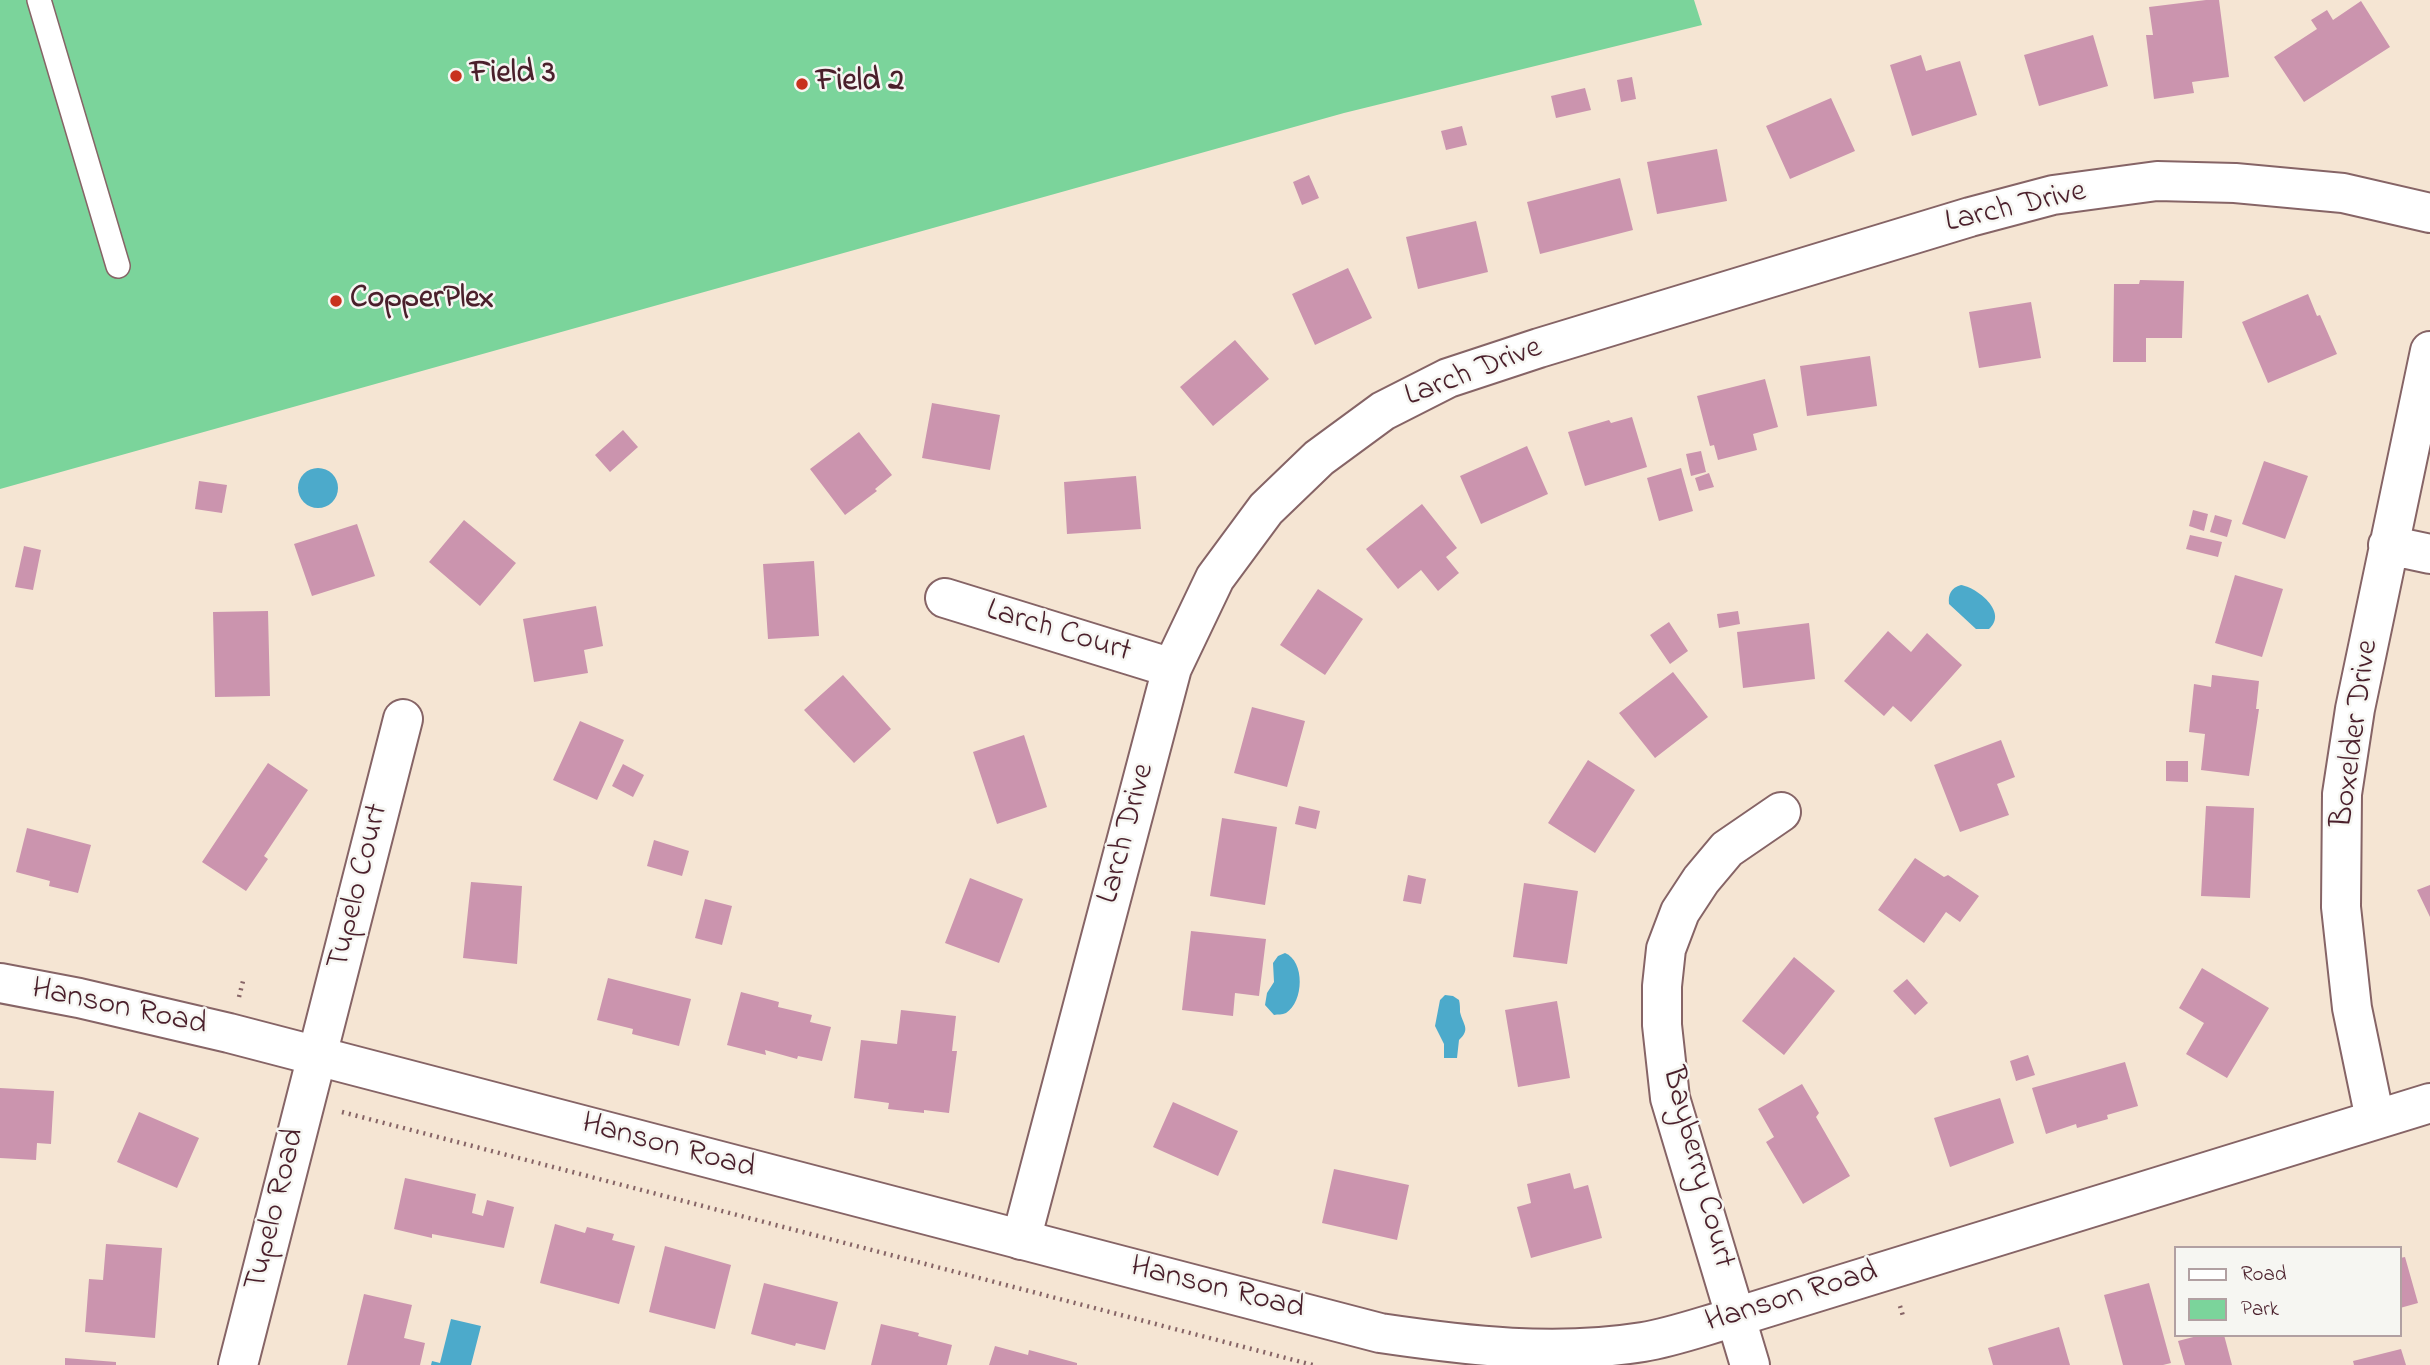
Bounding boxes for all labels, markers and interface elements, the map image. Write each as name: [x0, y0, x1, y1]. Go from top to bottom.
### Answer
place label: Field 3: [470, 57, 555, 95]
place label: Field 2: [816, 65, 904, 103]
marker: Field 3: [448, 68, 464, 84]
marker: Field 2: [794, 76, 810, 92]
street label: Larch Drive: [1942, 174, 2090, 244]
place label: CopperPlex: [350, 282, 494, 320]
marker: CopperPlex: [328, 293, 344, 309]
street label: Larch Drive: [1400, 330, 1548, 418]
street label: Larch Court: [981, 593, 1135, 673]
street label: Boxelder Drive: [2325, 638, 2389, 830]
street label: Larch Drive: [1091, 760, 1165, 908]
street label: Tupelo Court: [321, 800, 399, 974]
street label: Hanson Road: [28, 972, 210, 1046]
street label: Bayberry Court: [1651, 1063, 1741, 1273]
street label: Hanson Road: [577, 1106, 759, 1190]
street label: Tupelo Road: [238, 1125, 316, 1295]
legend: [2174, 1246, 2402, 1337]
street label: Hanson Road: [1126, 1250, 1308, 1330]
street label: Hanson Road: [1701, 1255, 1883, 1343]
text: Road: [2241, 1260, 2287, 1290]
text: Park: [2241, 1295, 2279, 1325]

